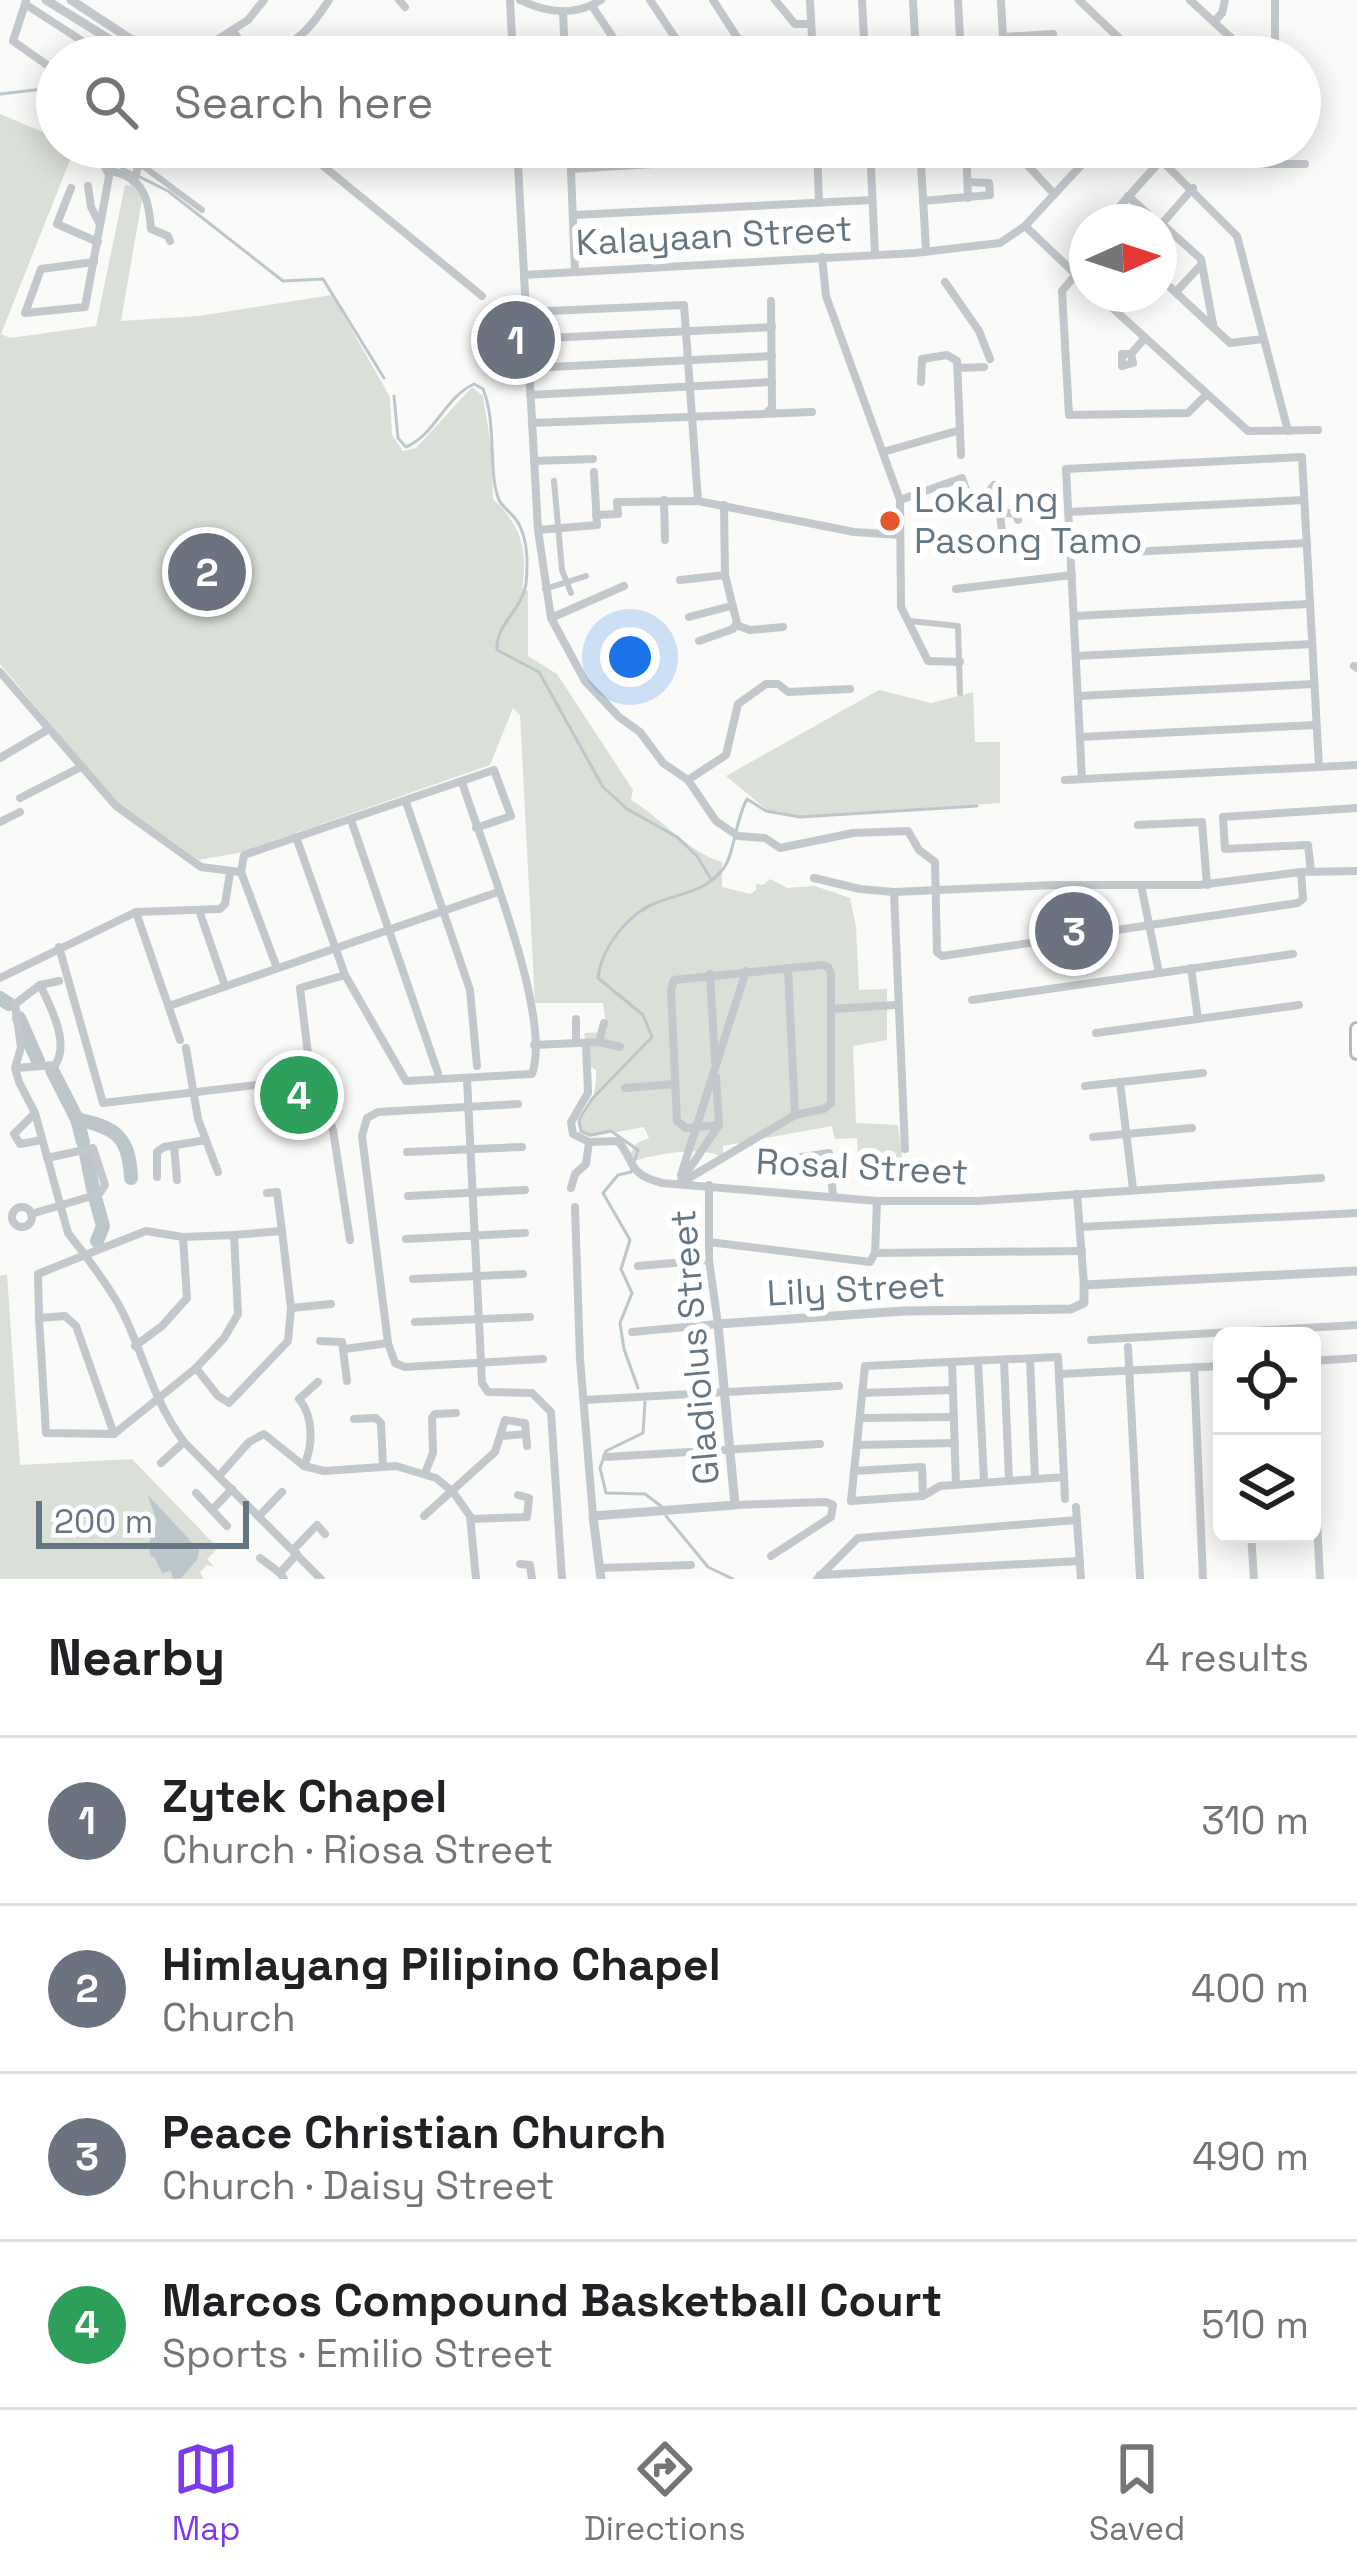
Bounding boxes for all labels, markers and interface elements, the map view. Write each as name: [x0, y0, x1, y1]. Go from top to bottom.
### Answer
search box: [36, 36, 1321, 168]
icon: search: [78, 69, 144, 135]
text: Search here: [174, 74, 433, 131]
north arrow: [1069, 204, 1177, 312]
street label: Kalayaan Street: [575, 206, 853, 266]
pin: 1: [477, 295, 555, 385]
place label: Lokal ng Pasong Tamo: [914, 477, 1142, 564]
marker: Lokal ng Pasong Tamo: [877, 508, 903, 534]
pin: 2: [168, 527, 246, 617]
your location: [600, 627, 660, 687]
pin: 3: [1035, 886, 1113, 976]
pin: 4: [260, 1050, 338, 1140]
street label: Rosal Street: [755, 1138, 969, 1196]
street label: Gladiolus Street: [660, 1207, 730, 1487]
street label: Lily Street: [766, 1261, 946, 1317]
map controls: [1213, 1327, 1321, 1543]
button: locate: [1213, 1327, 1321, 1435]
button: layers: [1213, 1435, 1321, 1543]
scale bar: [36, 1495, 249, 1548]
text: 200 m: [54, 1501, 153, 1543]
text: Nearby: [48, 1625, 225, 1690]
text: 4 results: [1145, 1633, 1309, 1682]
text: Zytek Chapel: [162, 1768, 447, 1825]
text: 1: [78, 1796, 96, 1845]
text: 310 m: [1201, 1796, 1309, 1845]
text: Church · Riosa Street: [162, 1825, 553, 1874]
text: Himlayang Pilipino Chapel: [162, 1936, 721, 1993]
text: 2: [75, 1964, 99, 2013]
text: 400 m: [1191, 1964, 1309, 2013]
text: Church: [162, 1993, 296, 2042]
text: Peace Christian Church: [162, 2104, 666, 2161]
text: 3: [75, 2132, 99, 2181]
text: 490 m: [1192, 2132, 1309, 2181]
text: Church · Daisy Street: [162, 2161, 555, 2210]
text: Marcos Compound Basketball Court: [162, 2272, 942, 2329]
text: 4: [75, 2300, 99, 2349]
text: 510 m: [1201, 2300, 1309, 2349]
text: Sports · Emilio Street: [162, 2329, 553, 2378]
tab: Map: [172, 2436, 240, 2550]
tab: Directions: [584, 2436, 746, 2550]
tab: Saved: [1089, 2436, 1185, 2550]

